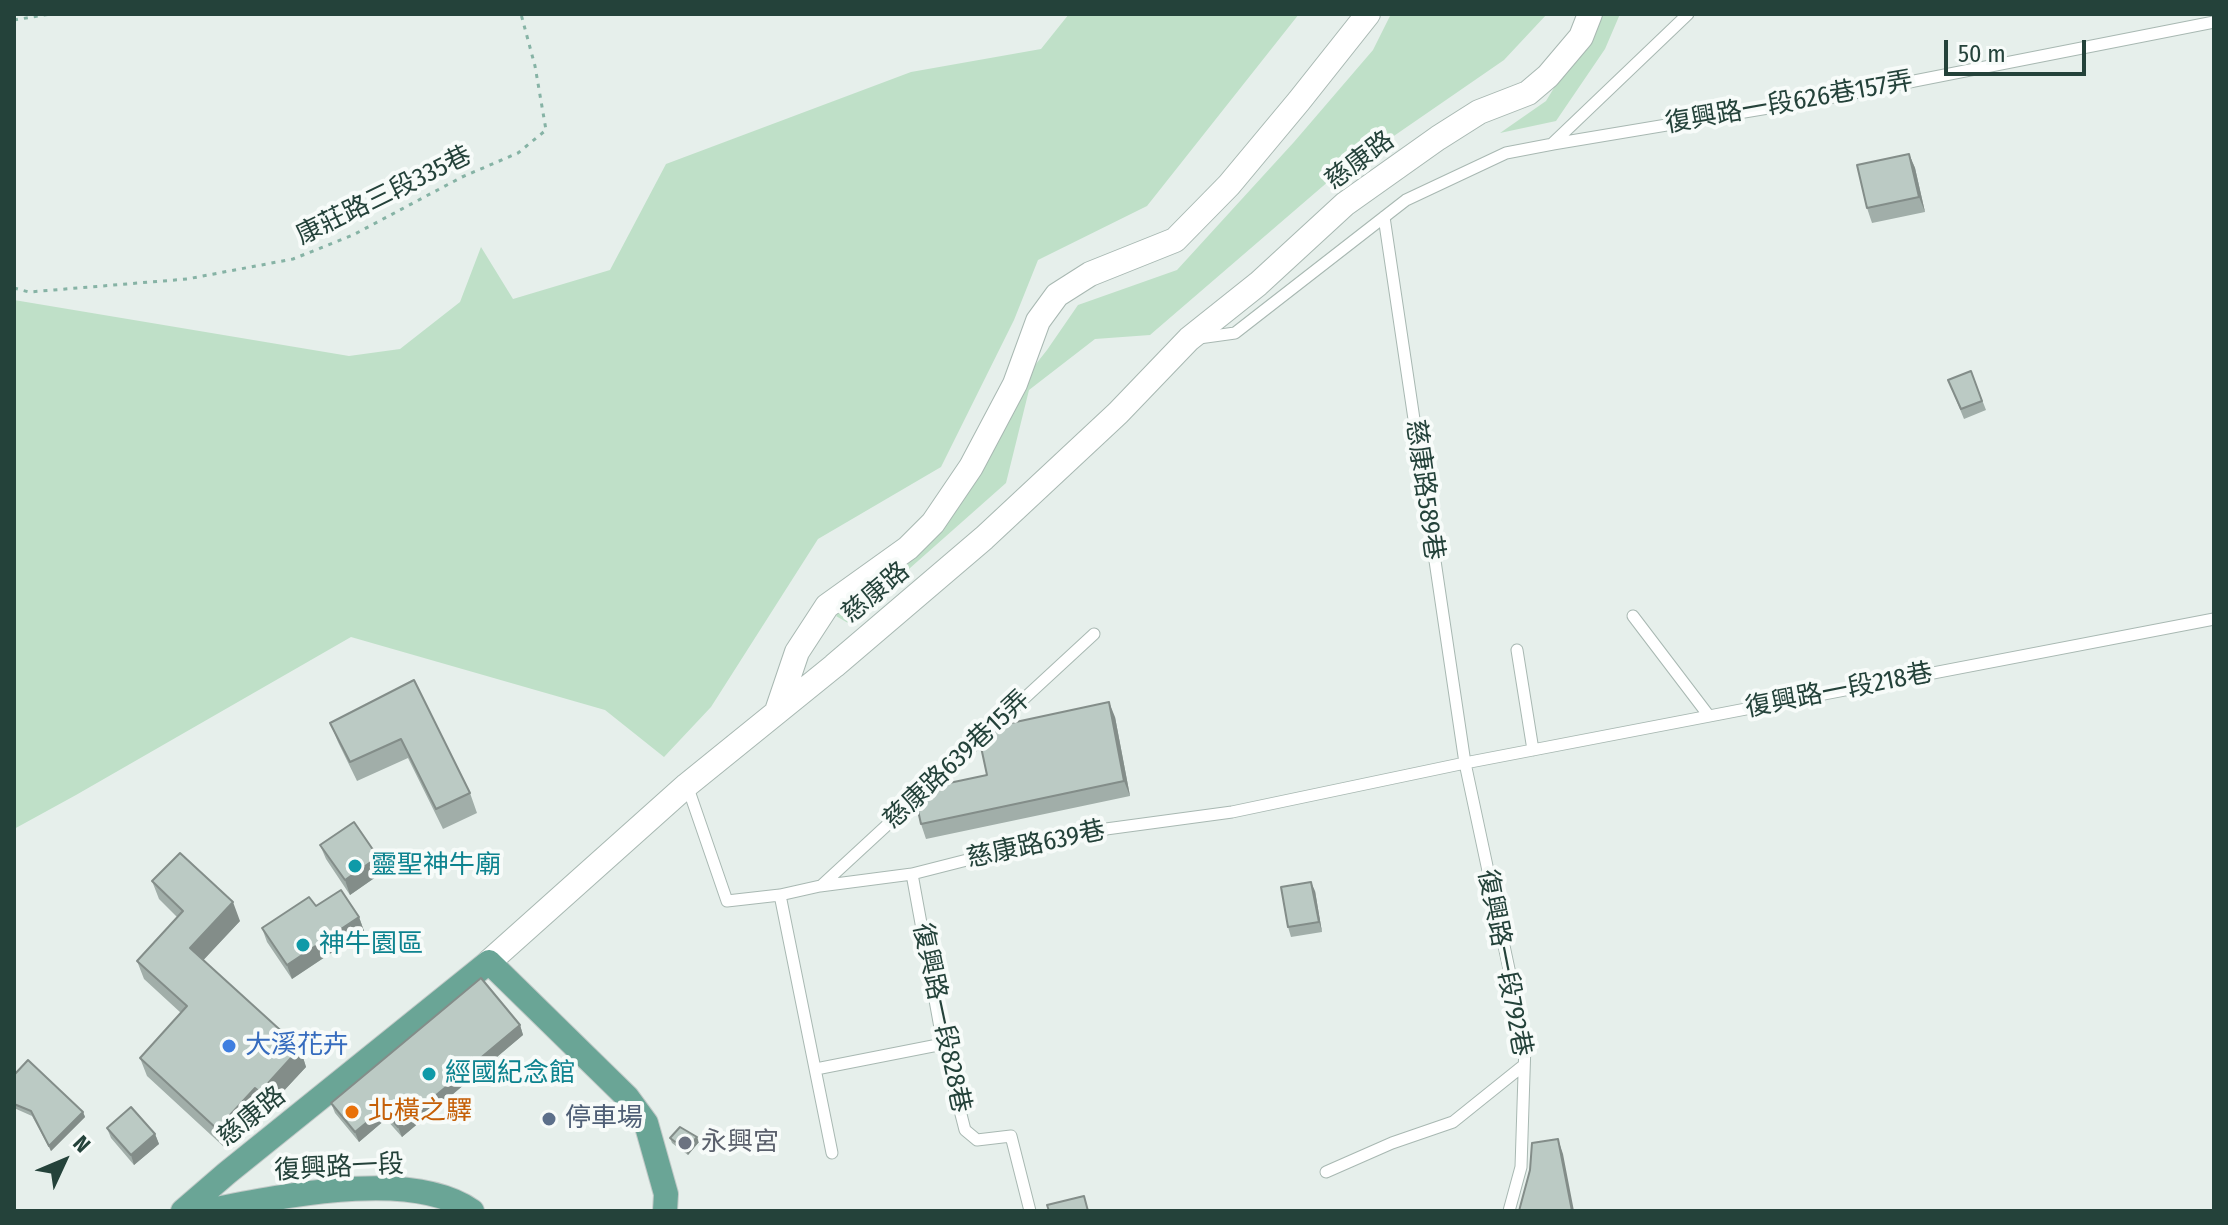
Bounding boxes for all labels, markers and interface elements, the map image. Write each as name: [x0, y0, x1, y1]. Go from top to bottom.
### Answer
scale bar: [1948, 24, 2090, 74]
text: 50 m: [1958, 40, 2006, 68]
street label: 復興路一段626巷157弄: [1663, 66, 1915, 140]
street label: 慈康路: [1319, 125, 1401, 197]
street label: 康莊路三段335巷: [291, 140, 477, 252]
street label: 慈康路589巷: [1399, 418, 1449, 562]
street label: 慈康路: [836, 556, 916, 630]
street label: 復興路一段218巷: [1743, 658, 1935, 724]
street label: 慈康路639巷15弄: [877, 684, 1037, 836]
street label: 慈康路639巷: [964, 815, 1108, 875]
place label: 靈聖神牛廟: [371, 850, 501, 882]
marker: 靈聖神牛廟: [346, 857, 364, 875]
street label: 復興路一段792巷: [1471, 867, 1537, 1059]
street label: 復興路一段828巷: [906, 920, 976, 1116]
place label: 神牛園區: [319, 929, 423, 961]
marker: 神牛園區: [294, 936, 312, 954]
place label: 大溪花卉: [245, 1030, 349, 1062]
marker: 大溪花卉: [220, 1037, 238, 1055]
place label: 經國紀念館: [445, 1058, 575, 1090]
marker: 經國紀念館: [420, 1065, 438, 1083]
street label: 慈康路: [212, 1080, 292, 1154]
place label: 北橫之驛: [368, 1096, 472, 1128]
marker: 北橫之驛: [343, 1103, 361, 1121]
place label: 停車場: [565, 1103, 643, 1135]
marker: 停車場: [540, 1110, 558, 1128]
north arrow: [24, 1121, 104, 1201]
place label: 永興宮: [701, 1127, 779, 1159]
text: N: [67, 1130, 96, 1158]
marker: 永興宮: [676, 1134, 694, 1152]
street label: 復興路一段: [273, 1149, 405, 1187]

